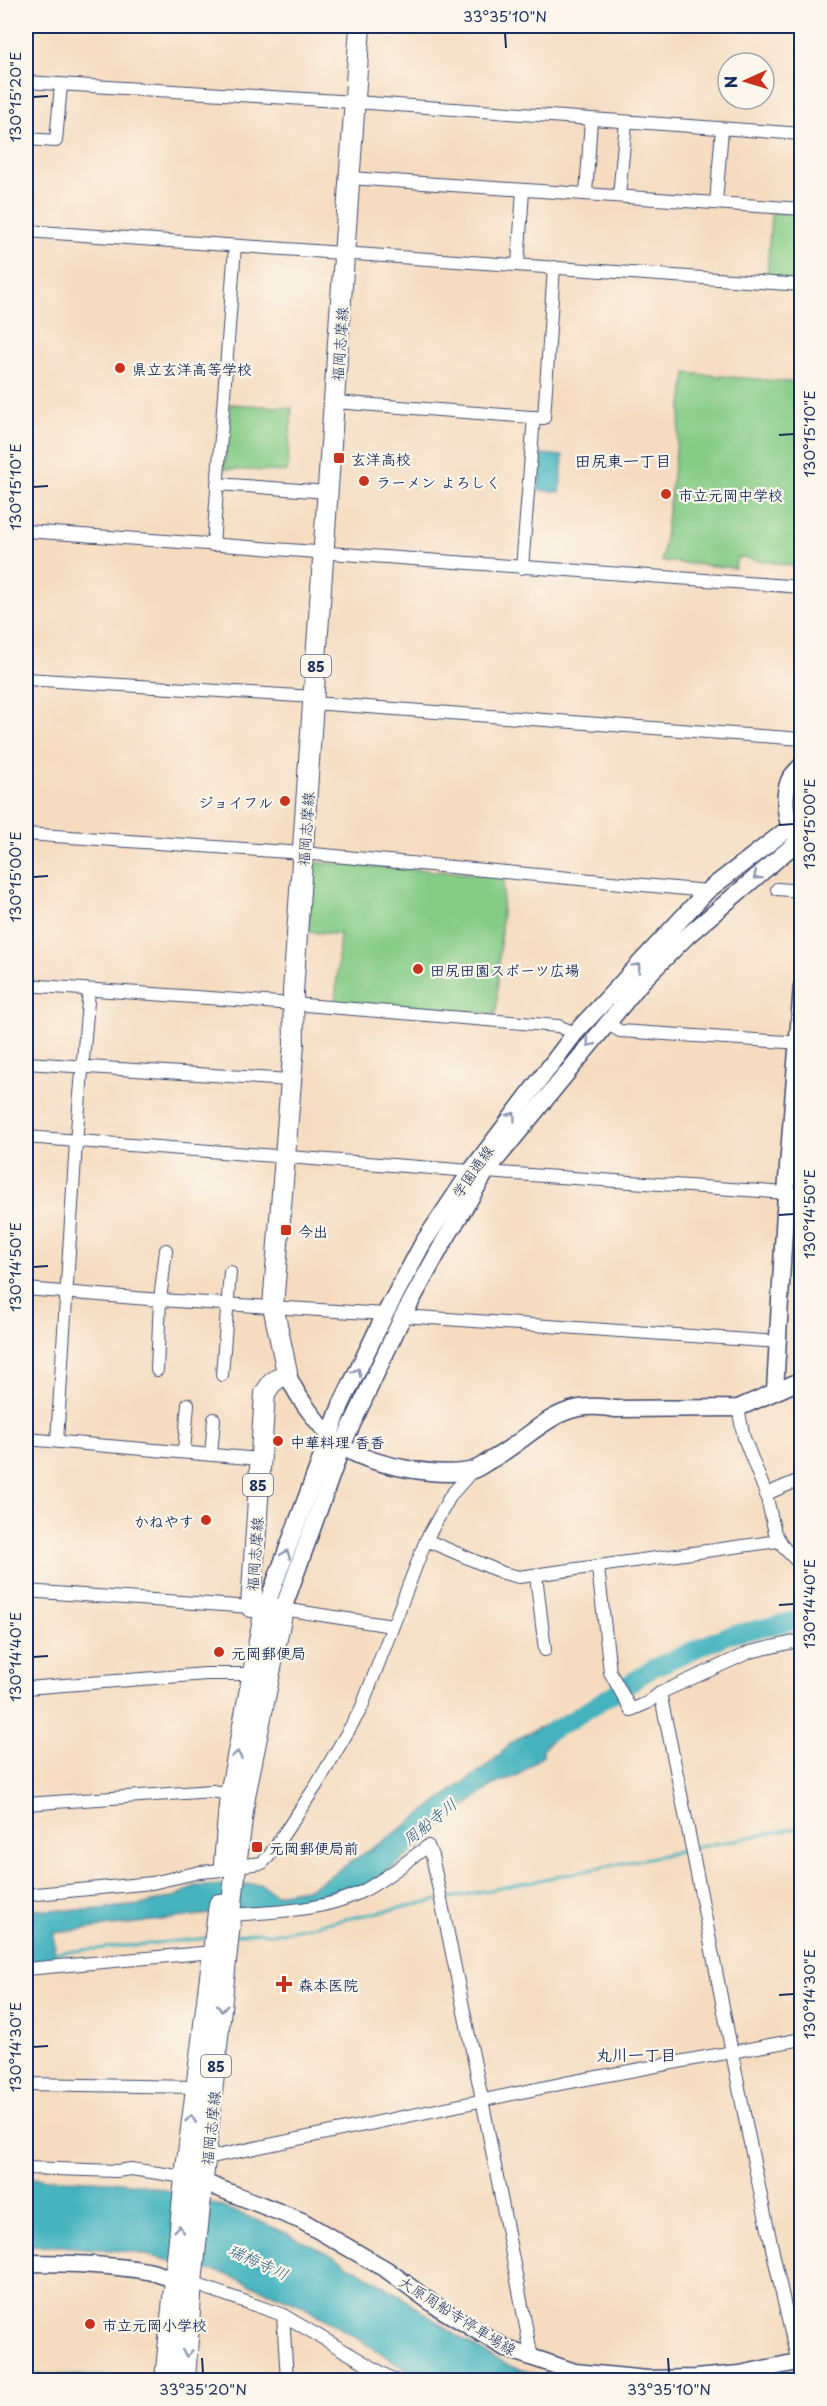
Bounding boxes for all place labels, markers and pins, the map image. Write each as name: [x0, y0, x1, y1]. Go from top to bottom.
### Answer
place label: 県立玄洋高等学校: [132, 357, 252, 380]
marker: 県立玄洋高等学校: [113, 361, 127, 375]
place label: 玄洋高校: [351, 447, 411, 470]
marker: 玄洋高校: [332, 451, 346, 465]
place label: ラーメン よろしく: [376, 470, 501, 493]
marker: ラーメン よろしく: [357, 474, 371, 488]
place label: 市立元岡中学校: [678, 483, 783, 506]
marker: 市立元岡中学校: [659, 487, 673, 501]
place label: ジョイフル: [198, 790, 273, 813]
marker: ジョイフル: [278, 794, 292, 808]
place label: 田尻田園スポーツ広場: [430, 958, 580, 981]
marker: 田尻田園スポーツ広場: [411, 962, 425, 976]
place label: 今出: [298, 1219, 328, 1242]
marker: 今出: [279, 1223, 293, 1237]
place label: 中華料理 香香: [290, 1430, 385, 1453]
marker: 中華料理 香香: [271, 1434, 285, 1448]
place label: かねやす: [134, 1509, 194, 1532]
marker: かねやす: [199, 1513, 213, 1527]
place label: 元岡郵便局: [231, 1641, 306, 1664]
marker: 元岡郵便局: [212, 1645, 226, 1659]
place label: 元岡郵便局前: [269, 1836, 359, 1859]
marker: 元岡郵便局前: [250, 1840, 264, 1854]
place label: 森本医院: [298, 1973, 358, 1996]
marker: 森本医院: [275, 1975, 293, 1993]
place label: 市立元岡小学校: [102, 2313, 207, 2336]
marker: 市立元岡小学校: [83, 2317, 97, 2331]

